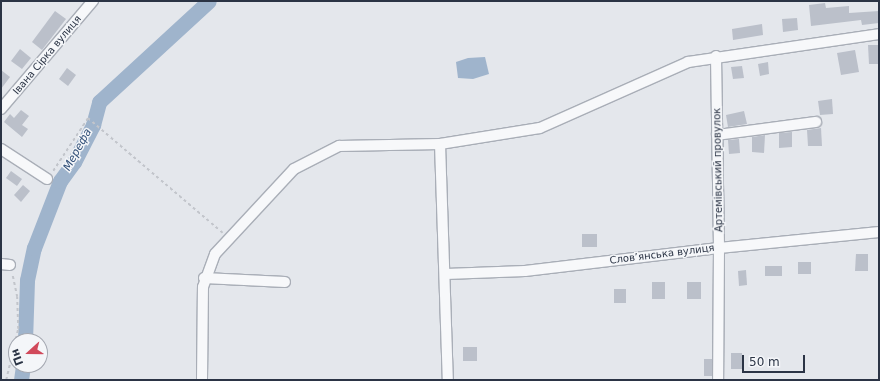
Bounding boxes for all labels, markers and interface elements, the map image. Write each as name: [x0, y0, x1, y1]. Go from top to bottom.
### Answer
street label: Івана Сірка вулиця: [10, 13, 84, 97]
street label: Артемівський провулок: [711, 108, 725, 232]
water label: Мерефа: [61, 127, 95, 173]
street label: Слов’янська вулиця: [609, 242, 715, 266]
north arrow: [8, 333, 48, 373]
text: Пн: [8, 347, 26, 367]
scale bar: [744, 347, 807, 373]
text: 50 m: [749, 355, 780, 369]

